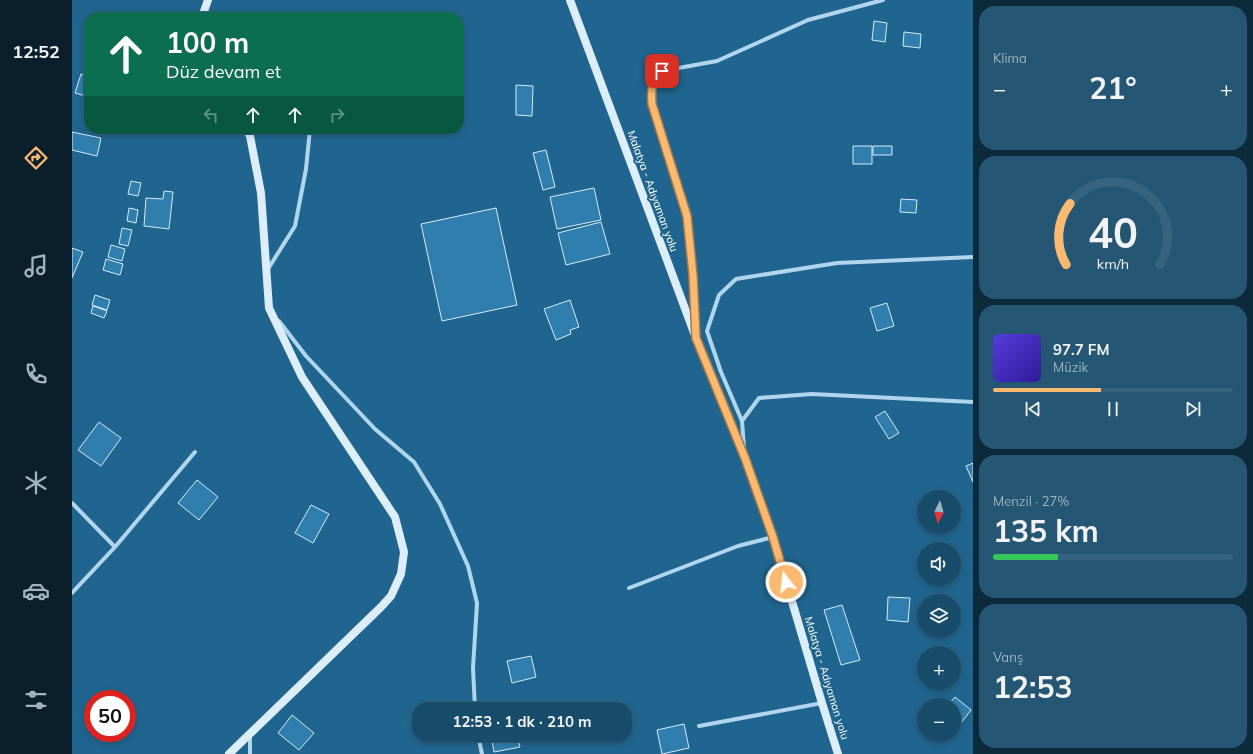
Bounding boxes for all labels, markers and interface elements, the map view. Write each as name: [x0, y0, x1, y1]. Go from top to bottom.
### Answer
text: 100 m: [166, 25, 249, 60]
icon: ahead: [100, 28, 152, 80]
text: 12:52: [12, 40, 60, 63]
text: Klima: [993, 50, 1027, 66]
pin: [645, 54, 679, 88]
text: Düz devam et: [166, 60, 281, 83]
icon: arrive: [651, 60, 673, 82]
text: 21°: [1089, 69, 1137, 107]
text: −: [993, 75, 1006, 103]
text: +: [1220, 75, 1233, 103]
icon: left: [200, 104, 222, 126]
icon: ahead: [242, 104, 264, 126]
icon: ahead: [284, 104, 306, 126]
icon: right: [326, 104, 348, 126]
street label: Malatya - Adıyaman yolu: [625, 128, 681, 254]
icon: directions: [22, 144, 50, 172]
text: 40: [1088, 206, 1138, 258]
icon: music: [22, 252, 50, 280]
text: km/h: [1097, 255, 1129, 273]
text: 97.7 FM: [1053, 340, 1109, 359]
text: Müzik: [1053, 359, 1088, 375]
icon: phone: [22, 360, 50, 388]
icon: previous: [1022, 398, 1044, 420]
icon: pause: [1102, 398, 1124, 420]
icon: next: [1182, 398, 1204, 420]
icon: climate: [22, 469, 50, 497]
north arrow: [917, 490, 961, 534]
map controls: [917, 490, 961, 742]
text: Menzil · 27%: [993, 493, 1069, 509]
text: 135 km: [993, 512, 1099, 550]
button: sound: [917, 542, 961, 586]
position arrow: [765, 561, 807, 603]
icon: car: [22, 577, 50, 605]
button: layers: [917, 594, 961, 638]
street label: Malatya - Adıyaman yolu: [802, 615, 852, 741]
button: +: [917, 646, 961, 690]
text: Varış: [993, 649, 1023, 665]
text: 12:53: [993, 668, 1072, 706]
icon: filters: [22, 686, 50, 714]
speed limit sign: 50: [84, 690, 136, 742]
button: −: [917, 698, 961, 742]
text: 12:53 · 1 dk · 210 m: [453, 712, 591, 731]

